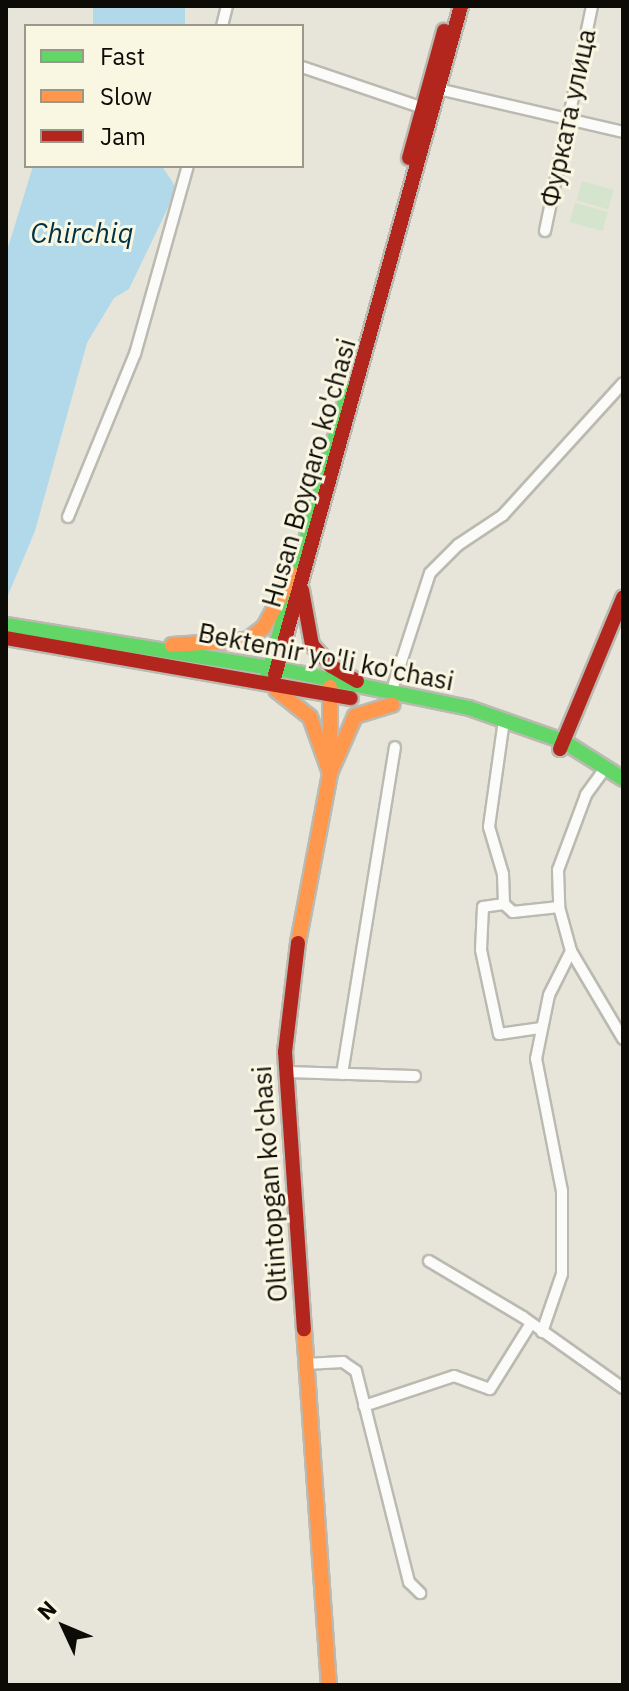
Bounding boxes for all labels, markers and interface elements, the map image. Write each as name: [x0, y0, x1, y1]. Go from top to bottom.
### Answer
legend: [24, 24, 304, 168]
street label: Фурката улица: [534, 26, 602, 210]
text: Fast: [100, 40, 145, 72]
text: Slow: [100, 80, 152, 112]
text: Jam: [100, 120, 146, 152]
water label: Chirchiq: [30, 216, 134, 250]
street label: Husan Boyqaro ko'chasi: [256, 335, 362, 611]
street label: Bektemir yo'li ko'chasi: [196, 617, 456, 697]
street label: Oltintopgan ko'chasi: [246, 1065, 294, 1303]
north arrow: [24, 1587, 104, 1667]
text: N: [30, 1594, 62, 1626]

